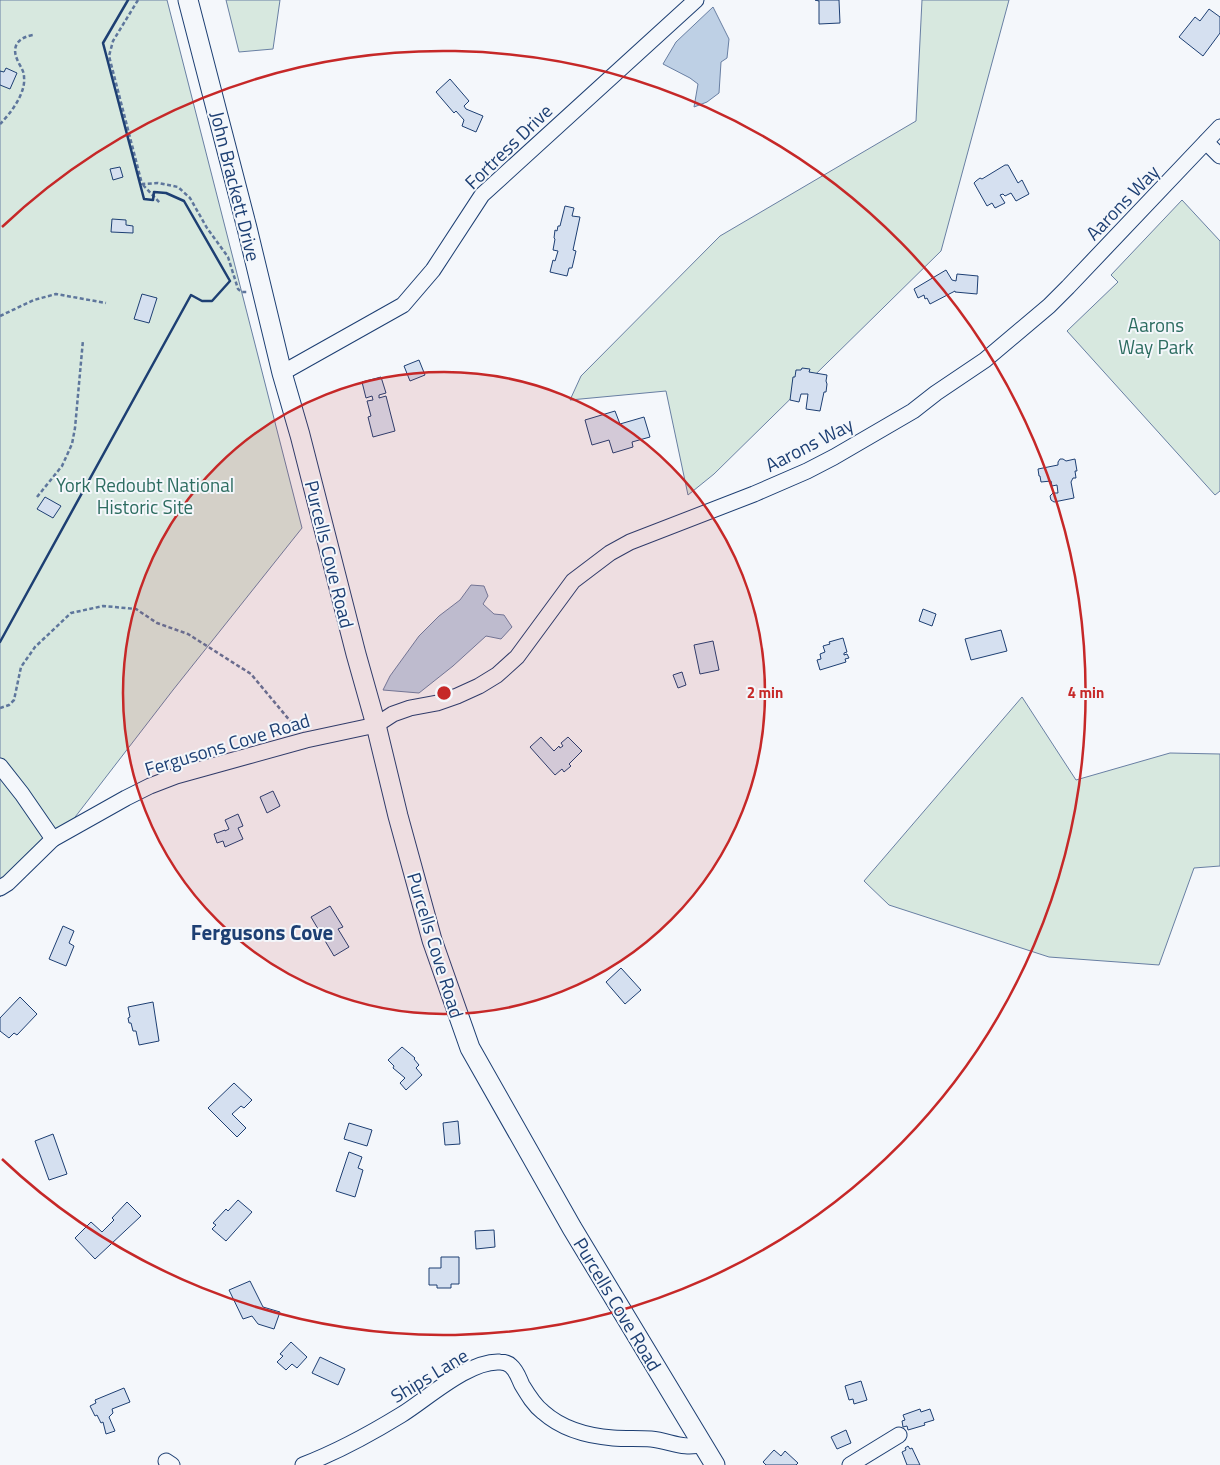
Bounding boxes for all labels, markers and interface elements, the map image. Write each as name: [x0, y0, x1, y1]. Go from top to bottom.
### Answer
street label: Fortress Drive: [458, 97, 558, 195]
street label: John Brackett Drive: [203, 108, 269, 264]
street label: Aarons Way: [1078, 158, 1166, 246]
park label: Aarons Way Park: [1118, 310, 1194, 361]
street label: Aarons Way: [760, 409, 858, 479]
park label: York Redoubt National Historic Site: [56, 470, 234, 521]
street label: Purcells Cove Road: [298, 477, 362, 631]
text: 2 min: [747, 681, 783, 704]
text: 4 min: [1068, 681, 1104, 704]
centre of rings: [435, 684, 453, 702]
street label: Fergusons Cove Road: [141, 705, 313, 783]
street label: Purcells Cove Road: [400, 868, 472, 1022]
district label: Fergusons Cove: [191, 916, 333, 948]
street label: Purcells Cove Road: [567, 1232, 669, 1376]
street label: Ships Lane: [385, 1340, 473, 1410]

